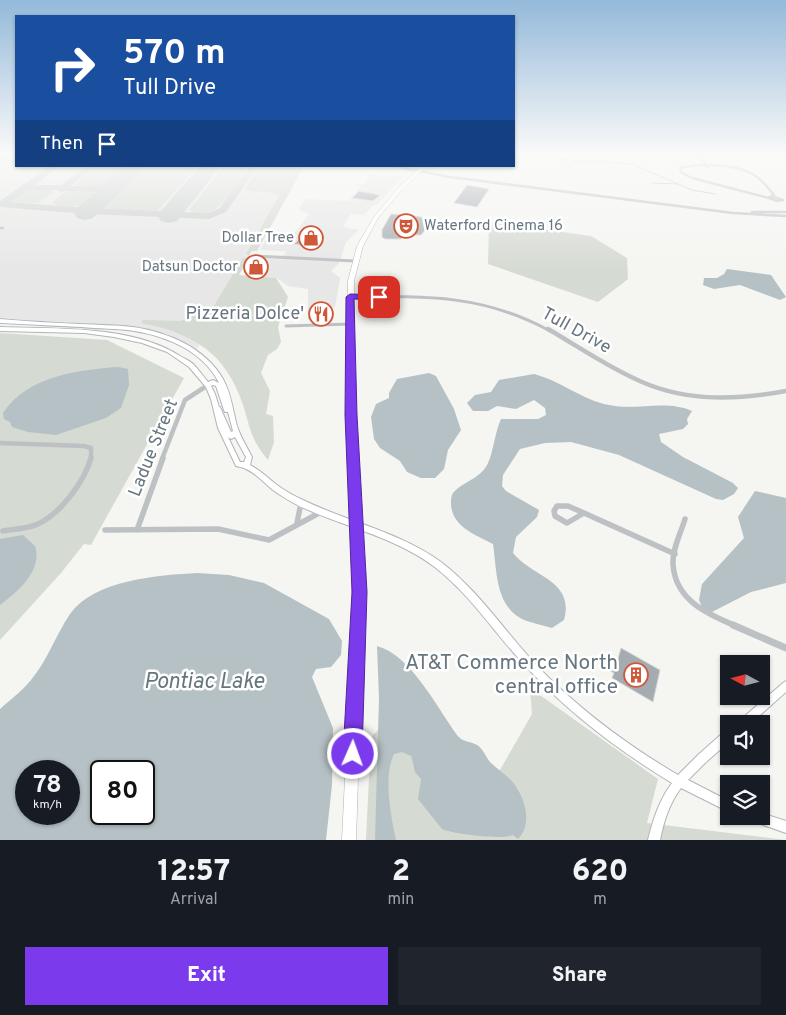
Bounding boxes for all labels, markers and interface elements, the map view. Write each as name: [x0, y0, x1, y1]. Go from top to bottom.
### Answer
text: 570 m: [123, 32, 226, 76]
icon: right: [40, 35, 105, 100]
text: Tull Drive: [123, 75, 216, 102]
icon: arrive: [93, 130, 121, 158]
text: Then: [40, 132, 83, 156]
theatre icon: Waterford Cinema 16: [393, 213, 419, 239]
place label: Waterford Cinema 16: [424, 217, 563, 236]
shop icon: Dollar Tree: [298, 225, 324, 251]
place label: Dollar Tree: [222, 229, 294, 248]
shop icon: Datsun Doctor: [243, 254, 269, 280]
place label: Datsun Doctor: [142, 258, 238, 277]
pin: [358, 276, 400, 318]
icon: arrive: [365, 283, 393, 311]
restaurant icon: Pizzeria Dolce': [308, 301, 334, 327]
street label: Tull Drive: [537, 302, 615, 360]
place label: Pizzeria Dolce': [186, 303, 304, 326]
street label: Ladue Street: [124, 396, 184, 500]
place label: AT&T Commerce North central office: [405, 650, 618, 701]
north arrow: [720, 655, 770, 705]
map controls: [720, 655, 770, 825]
building icon: AT&T Commerce North central office: [623, 662, 649, 688]
water label: Pontiac Lake: [144, 669, 265, 696]
button: sound: [720, 715, 770, 765]
position arrow: [326, 727, 378, 779]
speed limit sign: 80: [90, 760, 155, 825]
text: 78: [33, 770, 62, 802]
button: layers: [720, 775, 770, 825]
text: km/h: [33, 797, 62, 813]
text: 12:57: [157, 854, 230, 891]
text: 2: [392, 854, 410, 891]
text: 620: [572, 854, 629, 891]
text: Arrival: [170, 890, 218, 910]
text: min: [388, 890, 414, 910]
text: m: [593, 890, 607, 910]
button: Exit: [25, 947, 388, 1005]
button: Share: [398, 947, 761, 1005]

